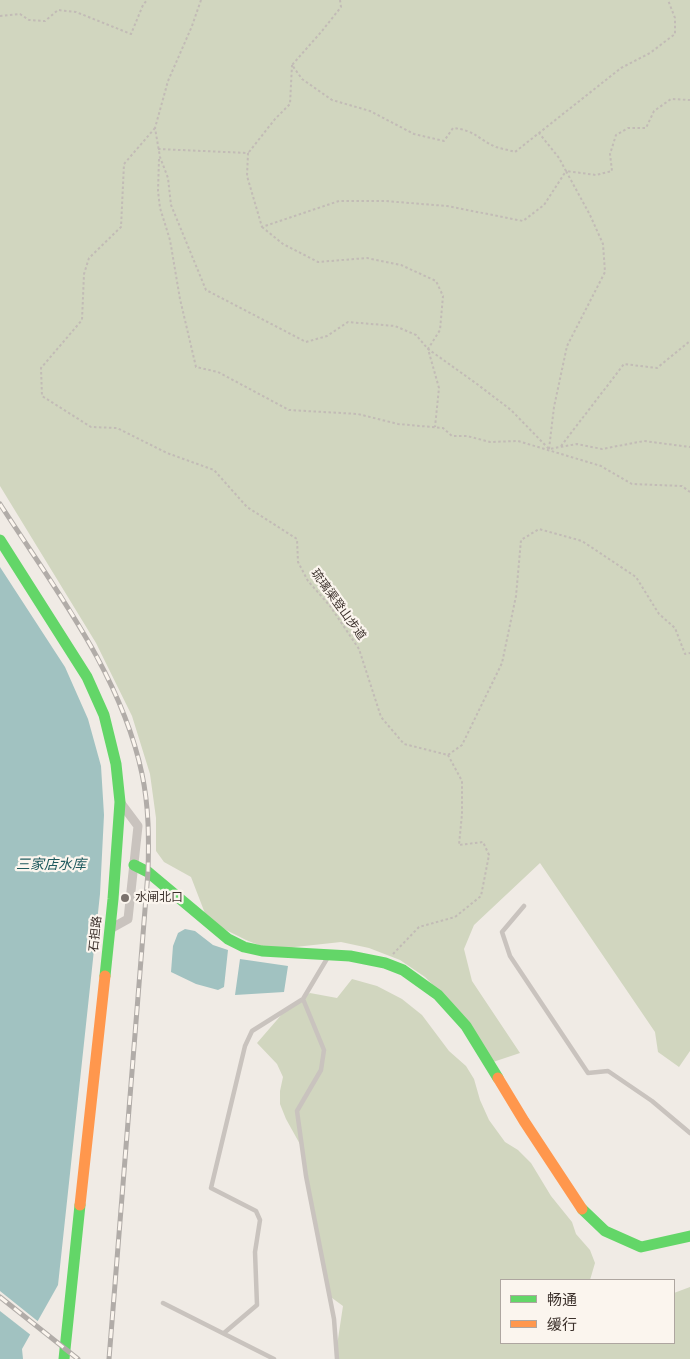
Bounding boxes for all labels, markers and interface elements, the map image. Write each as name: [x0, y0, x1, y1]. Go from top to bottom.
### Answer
street label: 琉璃渠登山步道: [307, 567, 369, 643]
water label: 三家店水库: [16, 857, 86, 873]
place label: 水闸北口: [135, 891, 183, 905]
marker: 水闸北口: [119, 892, 131, 904]
street label: 石担路: [87, 915, 105, 953]
legend: [500, 1279, 675, 1344]
text: 畅通: [547, 1290, 577, 1310]
text: 缓行: [547, 1315, 577, 1335]

